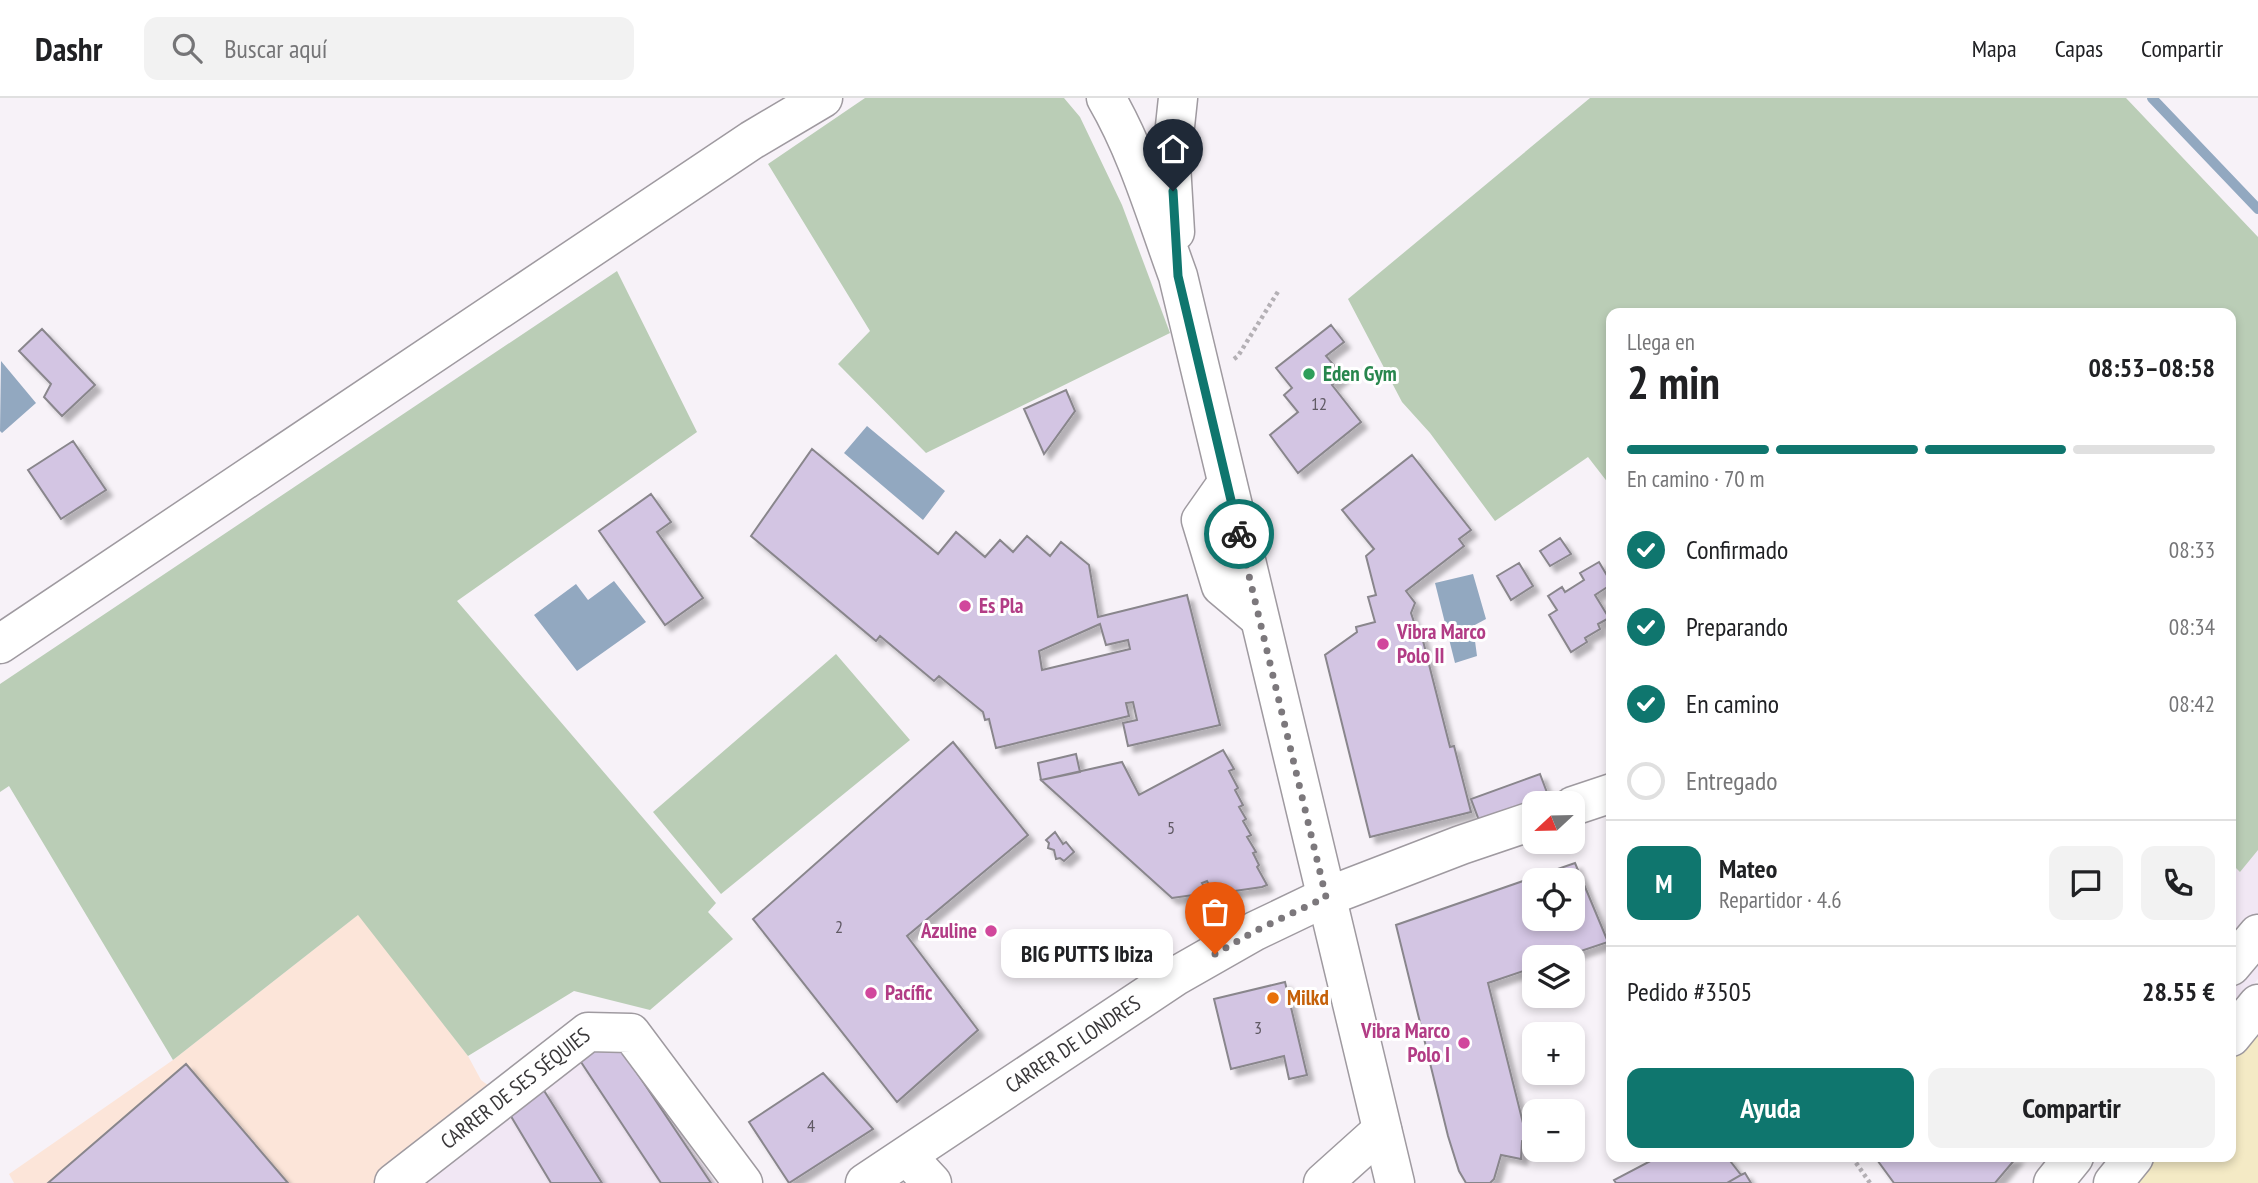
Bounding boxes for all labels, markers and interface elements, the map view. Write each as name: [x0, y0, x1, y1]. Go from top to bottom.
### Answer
search box: [144, 17, 634, 80]
text: Dashr: [35, 27, 102, 70]
icon: search: [168, 29, 206, 67]
text: Buscar aquí: [224, 32, 328, 65]
text: Mapa: [1972, 33, 2017, 64]
text: Capas: [2055, 33, 2103, 64]
text: Compartir: [2141, 33, 2223, 64]
pin: [1143, 119, 1203, 191]
icon: home: [1154, 130, 1192, 168]
text: Llega en: [1627, 327, 1695, 356]
text: 08:53–08:58: [2088, 351, 2215, 384]
text: 2 min: [1627, 352, 1720, 412]
place label: Eden Gym: [1323, 360, 1397, 387]
marker: Eden Gym: [1301, 366, 1317, 382]
house number: 12: [1311, 392, 1327, 415]
text: En camino · 70 m: [1627, 464, 1764, 493]
courier: [1204, 499, 1274, 569]
icon: bike: [1220, 515, 1258, 553]
icon: check: [1627, 531, 1665, 569]
text: Confirmado: [1686, 533, 1788, 566]
text: 08:33: [2169, 535, 2215, 564]
place label: Es Pla: [979, 592, 1024, 619]
marker: Es Pla: [957, 598, 973, 614]
icon: check: [1627, 608, 1665, 646]
text: Preparando: [1686, 610, 1788, 643]
text: 08:34: [2169, 612, 2215, 641]
place label: Vibra Marco Polo II: [1396, 618, 1486, 669]
marker: Vibra Marco Polo II: [1375, 636, 1391, 652]
icon: check: [1627, 685, 1665, 723]
text: En camino: [1686, 687, 1779, 720]
text: 08:42: [2169, 689, 2215, 718]
text: Entregado: [1686, 764, 1778, 797]
north arrow: [1522, 791, 1586, 854]
map controls: [1522, 791, 1585, 1162]
house number: 5: [1167, 816, 1175, 839]
button: chat: [2049, 846, 2123, 920]
button: phone: [2141, 846, 2215, 920]
text: Mateo: [1719, 852, 1777, 885]
text: M: [1655, 867, 1673, 900]
button: locate: [1522, 868, 1585, 931]
pin: [1185, 882, 1245, 954]
text: Repartidor · 4.6: [1719, 885, 1842, 914]
icon: bag: [1196, 893, 1234, 931]
house number: 2: [835, 915, 843, 938]
place label: Azuline: [920, 917, 977, 944]
marker: Azuline: [983, 923, 999, 939]
callout: BIG PUTTS Ibiza: [1002, 930, 1173, 978]
text: BIG PUTTS Ibiza: [1021, 939, 1153, 968]
button: layers: [1522, 945, 1585, 1008]
text: Pedido #3505: [1627, 975, 1752, 1008]
text: 28.55 €: [2142, 975, 2215, 1008]
place label: Pacífic: [885, 979, 933, 1006]
place label: Milkd: [1287, 984, 1329, 1011]
marker: Pacífic: [863, 985, 879, 1001]
street label: CARRER DE LONDRES: [1000, 989, 1146, 1099]
marker: Milkd: [1265, 990, 1281, 1006]
house number: 3: [1254, 1016, 1262, 1039]
place label: Vibra Marco Polo I: [1360, 1017, 1450, 1068]
street label: CARRER DE SES SÉQUIES: [435, 1021, 595, 1155]
button: +: [1522, 1022, 1585, 1085]
marker: Vibra Marco Polo I: [1456, 1035, 1472, 1051]
button: Ayuda: [1627, 1068, 1914, 1148]
button: Compartir: [1928, 1068, 2215, 1148]
button: −: [1522, 1099, 1585, 1162]
house number: 4: [807, 1114, 815, 1137]

